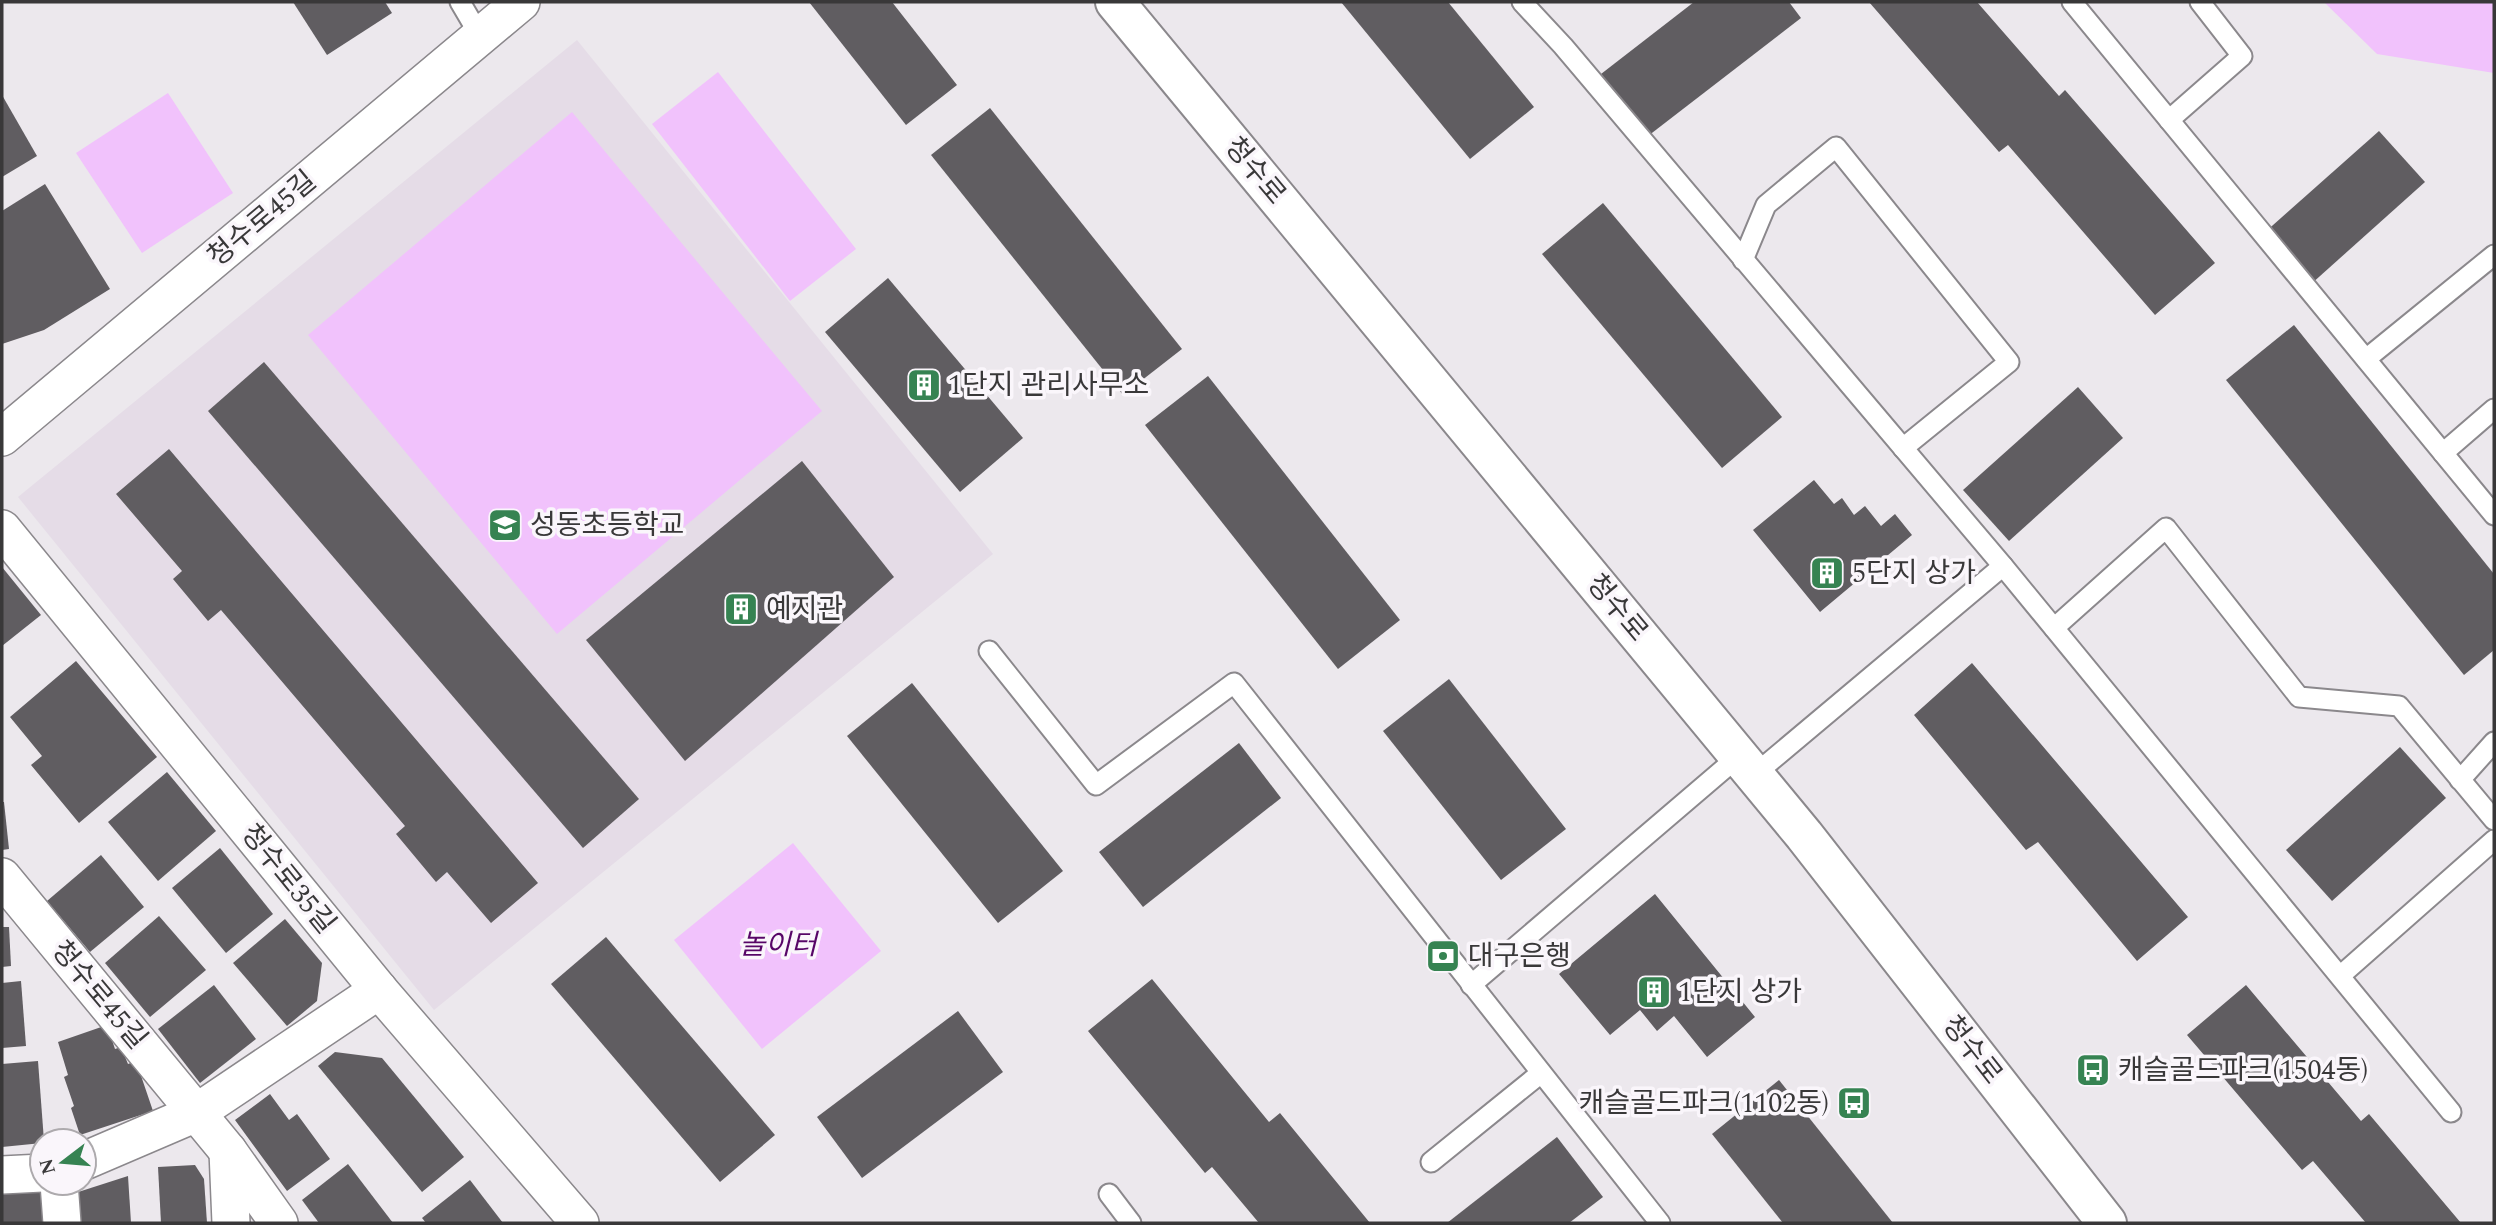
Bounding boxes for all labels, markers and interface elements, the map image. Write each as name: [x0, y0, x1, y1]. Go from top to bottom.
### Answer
street label: 청수로: [1214, 128, 1296, 214]
street label: 청수로45길: [198, 160, 326, 278]
place label: 1단지 관리사무소: [948, 364, 1149, 407]
building icon: 1단지 관리사무소: [905, 366, 943, 404]
place label: 성동초등학교: [530, 504, 685, 547]
school or university icon: 성동초등학교: [486, 506, 524, 544]
place label: 5단지 상가: [1852, 552, 1976, 595]
building icon: 5단지 상가: [1808, 554, 1846, 592]
street label: 청수로: [1576, 565, 1658, 651]
place label: 예지관: [766, 588, 843, 631]
building icon: 예지관: [722, 590, 760, 628]
street label: 청수로35길: [230, 815, 346, 943]
park label: 놀이터: [739, 924, 820, 967]
street label: 청수로45길: [40, 931, 158, 1059]
place label: 대구은행: [1468, 935, 1571, 978]
bank icon: 대구은행: [1424, 937, 1462, 975]
place label: 1단지 상가: [1678, 971, 1802, 1014]
building icon: 1단지 상가: [1635, 973, 1673, 1011]
street label: 청수로: [1931, 1006, 2013, 1094]
place label: 캐슬골드파크(1504동): [2118, 1049, 2368, 1092]
bus stop icon: 캐슬골드파크(1504동): [2074, 1051, 2112, 1089]
place label: 캐슬골드파크(1102동): [1579, 1082, 1829, 1125]
bus stop icon: 캐슬골드파크(1102동): [1835, 1084, 1873, 1122]
north arrow: [28, 1127, 98, 1197]
text: N: [32, 1155, 64, 1178]

